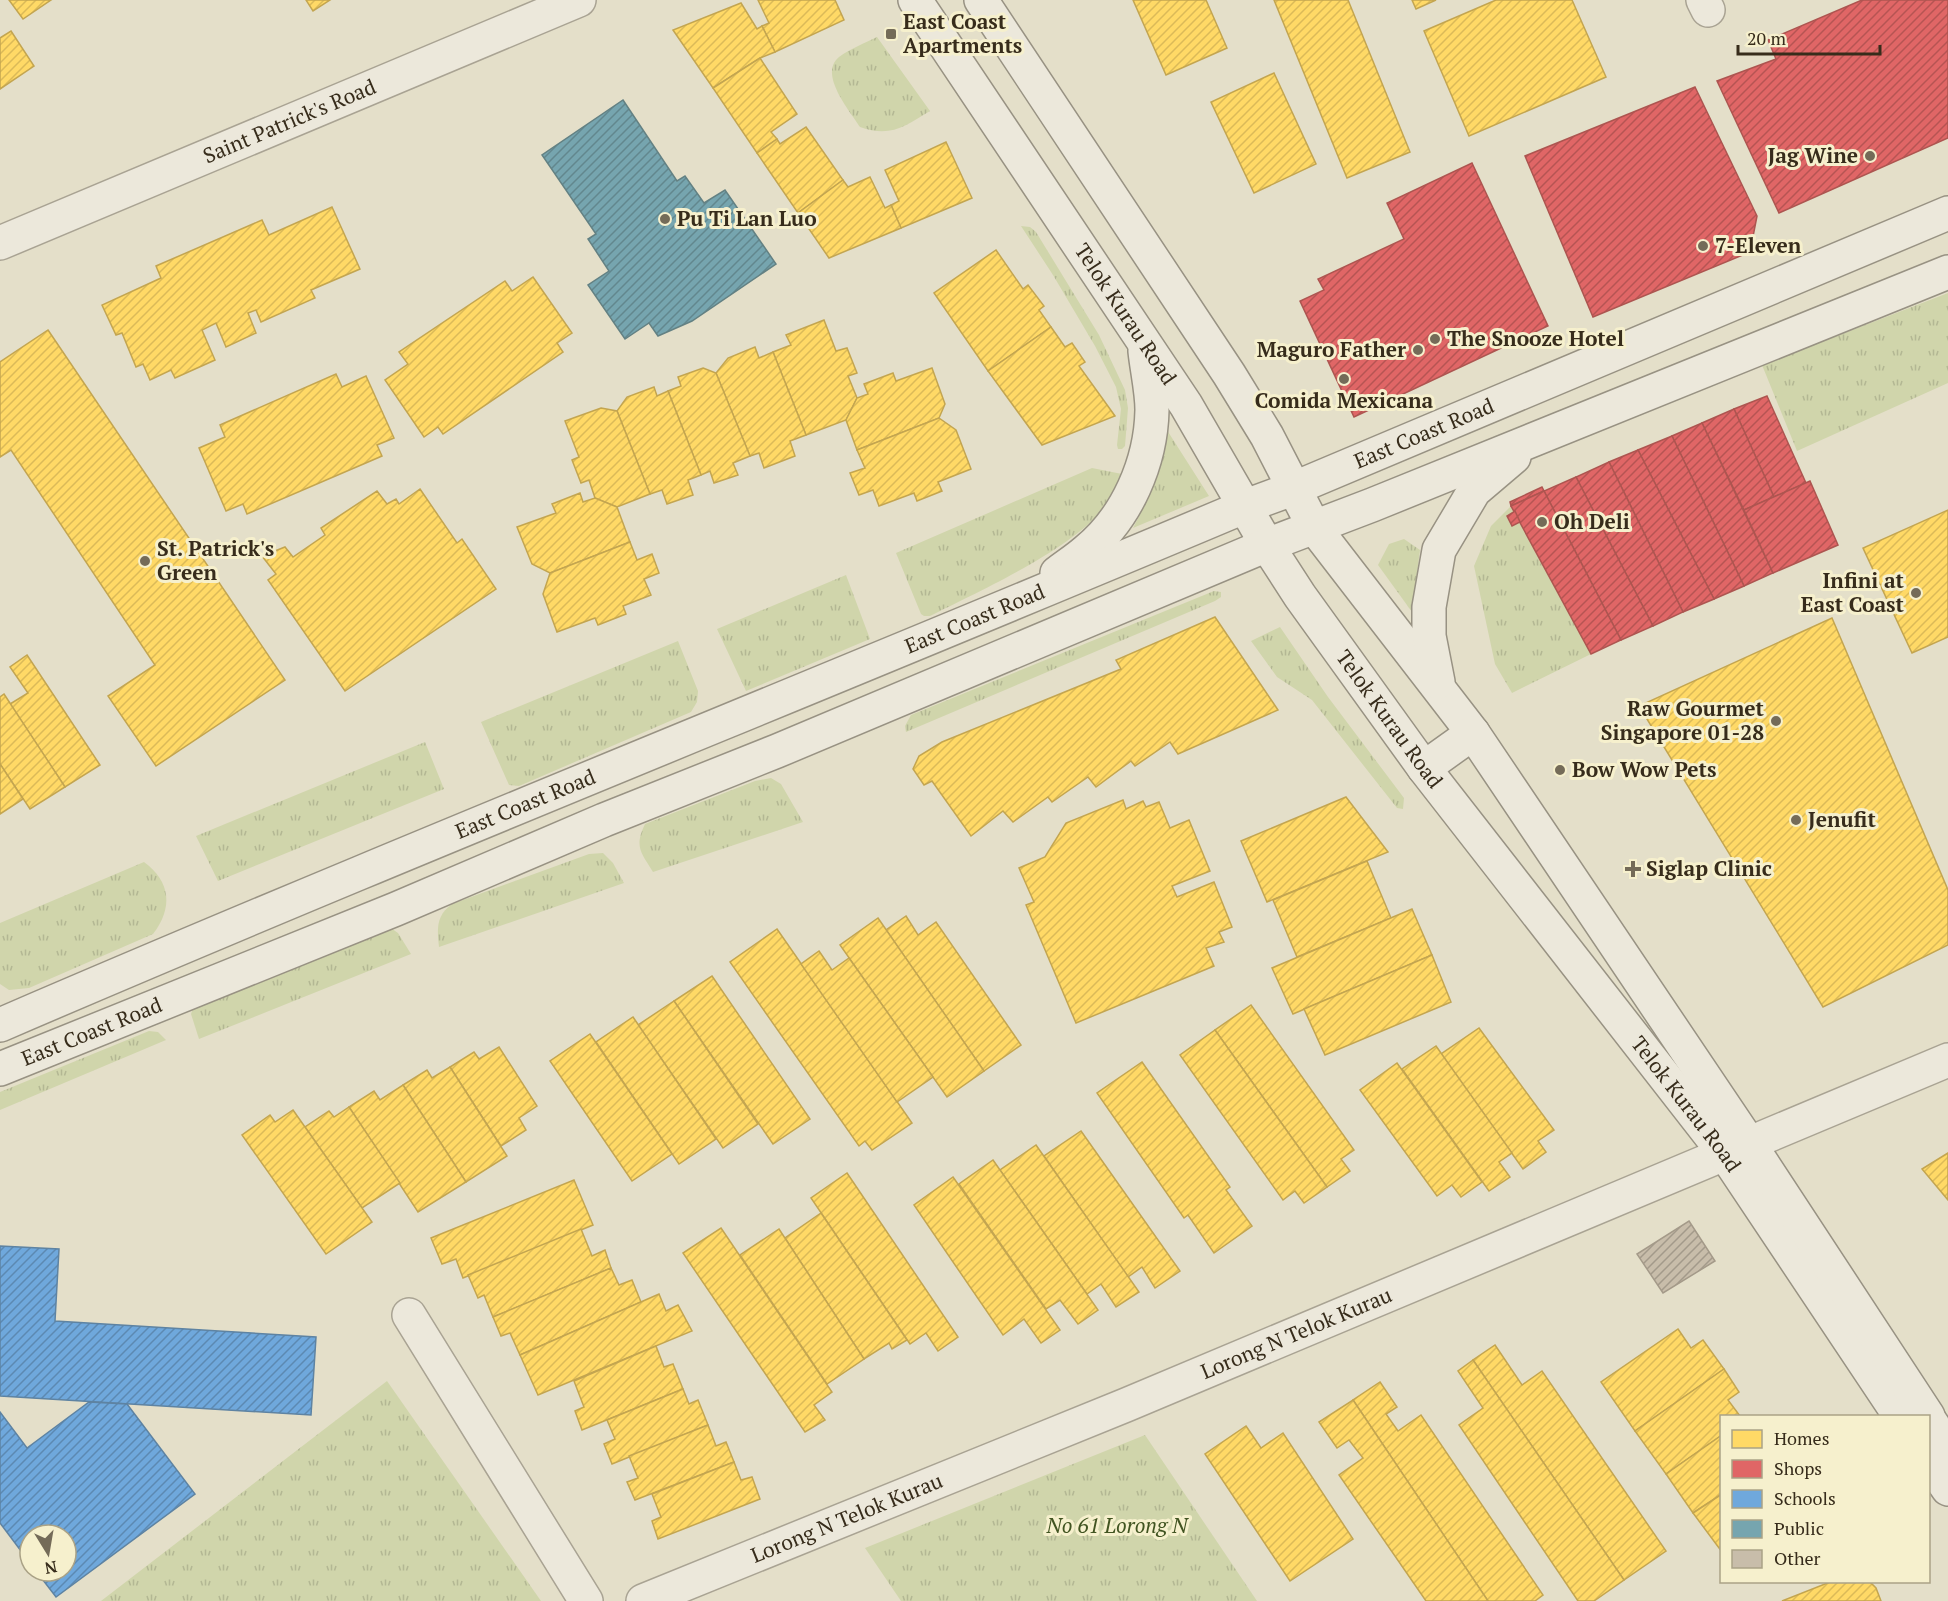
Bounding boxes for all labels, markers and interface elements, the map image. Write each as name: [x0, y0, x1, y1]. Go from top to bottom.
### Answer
place label: East Coast Apartments: [903, 7, 1022, 59]
scale bar: [1738, 18, 1880, 56]
text: 20 m: [1747, 26, 1787, 50]
marker: East Coast Apartments: [884, 27, 898, 41]
street label: Saint Patrick's Road: [199, 72, 380, 169]
place label: Jag Wine: [1768, 141, 1858, 169]
marker: Jag Wine: [1863, 149, 1877, 163]
place label: Pu Ti Lan Luo: [677, 204, 817, 232]
marker: Pu Ti Lan Luo: [658, 212, 672, 226]
place label: 7-Eleven: [1715, 231, 1802, 259]
street label: Telok Kurau Road: [1069, 237, 1184, 390]
marker: 7-Eleven: [1696, 239, 1710, 253]
place label: The Snooze Hotel: [1447, 324, 1624, 352]
marker: The Snooze Hotel: [1428, 332, 1442, 346]
place label: Maguro Father: [1257, 335, 1406, 363]
marker: Maguro Father: [1411, 343, 1425, 357]
marker: Comida Mexicana: [1337, 372, 1351, 386]
place label: Comida Mexicana: [1255, 386, 1433, 414]
street label: East Coast Road: [1350, 391, 1498, 475]
place label: Oh Deli: [1554, 507, 1630, 535]
marker: Oh Deli: [1535, 515, 1549, 529]
place label: St. Patrick's Green: [157, 534, 274, 586]
marker: St. Patrick's Green: [138, 554, 152, 568]
place label: Infini at East Coast: [1801, 566, 1905, 618]
street label: East Coast Road: [900, 577, 1049, 660]
marker: Infini at East Coast: [1909, 586, 1923, 600]
street label: Telok Kurau Road: [1330, 644, 1450, 794]
place label: Raw Gourmet Singapore 01-28: [1601, 694, 1765, 746]
marker: Raw Gourmet Singapore 01-28: [1769, 714, 1783, 728]
place label: Bow Wow Pets: [1572, 755, 1716, 783]
street label: East Coast Road: [451, 762, 600, 845]
marker: Bow Wow Pets: [1553, 763, 1567, 777]
place label: Jenufit: [1808, 805, 1876, 833]
marker: Jenufit: [1789, 813, 1803, 827]
place label: Siglap Clinic: [1646, 854, 1772, 882]
marker: Siglap Clinic: [1624, 860, 1642, 878]
street label: East Coast Road: [17, 990, 166, 1072]
street label: Telok Kurau Road: [1625, 1030, 1748, 1177]
street label: Lorong N Telok Kurau: [1196, 1280, 1396, 1385]
legend: [1720, 1415, 1930, 1583]
text: Homes: [1774, 1426, 1829, 1450]
text: Shops: [1774, 1456, 1822, 1480]
street label: Lorong N Telok Kurau: [746, 1466, 947, 1569]
text: Schools: [1774, 1486, 1836, 1510]
park label: No 61 Lorong N: [1046, 1511, 1189, 1539]
text: Public: [1774, 1516, 1824, 1540]
north arrow: [18, 1523, 78, 1583]
text: Other: [1774, 1546, 1821, 1570]
text: N: [43, 1556, 59, 1580]

